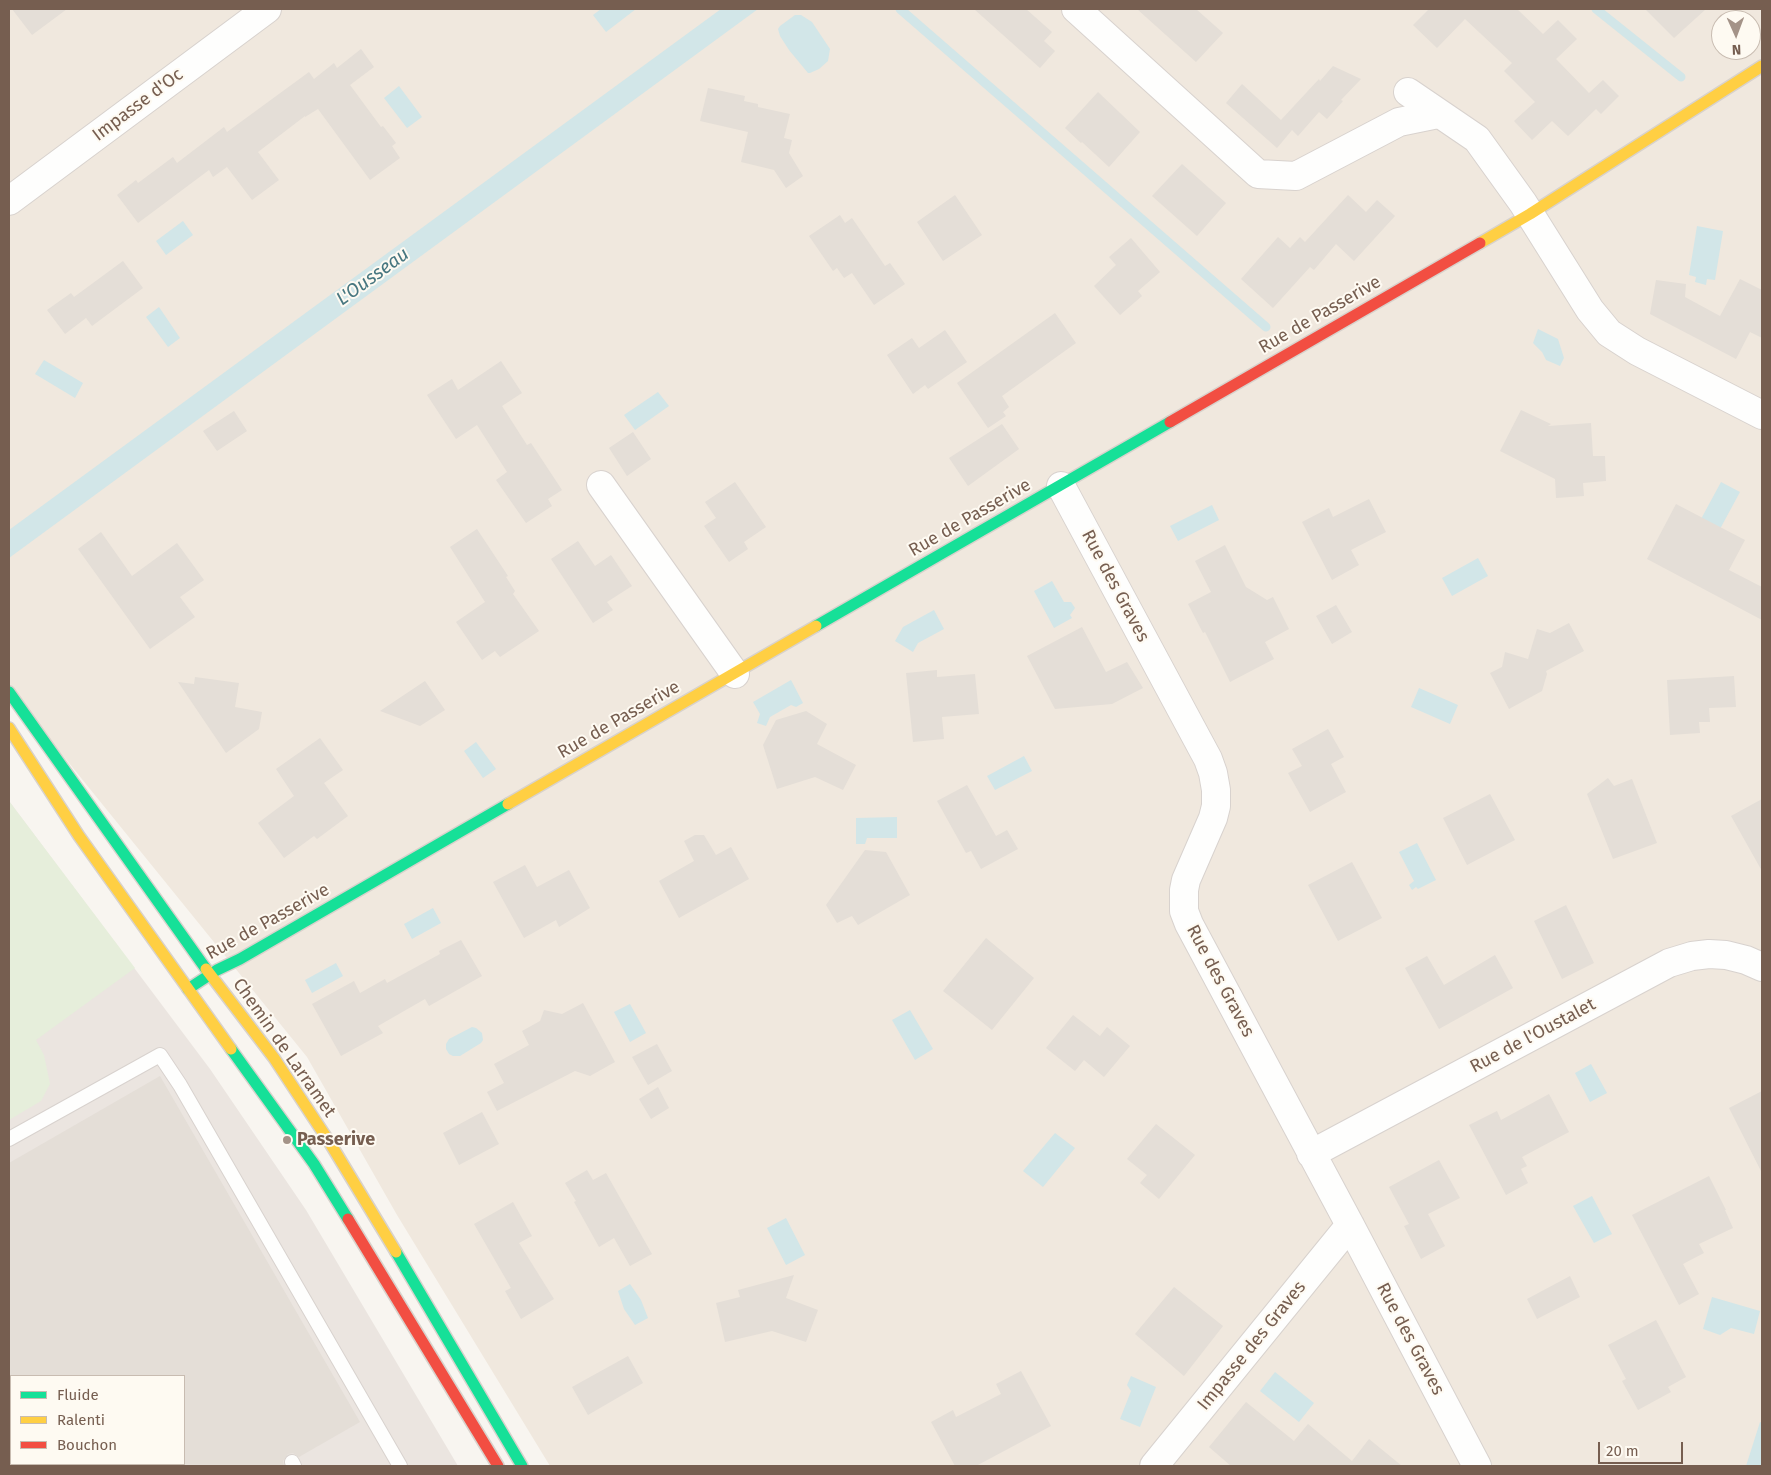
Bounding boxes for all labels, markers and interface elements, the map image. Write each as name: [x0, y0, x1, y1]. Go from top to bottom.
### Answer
north arrow: [1711, 10, 1761, 60]
text: N: [1732, 41, 1741, 58]
street label: Impasse d'Oc: [88, 64, 188, 146]
water label: L'Ousseau: [332, 243, 414, 311]
street label: Rue de Passerive: [1255, 271, 1385, 359]
street label: Rue de Passerive: [905, 474, 1035, 562]
street label: Rue des Graves: [1076, 526, 1154, 646]
street label: Rue de Passerive: [554, 676, 684, 764]
street label: Rue de Passerive: [203, 879, 333, 965]
street label: Rue des Graves: [1181, 921, 1259, 1041]
street label: Chemin de Larramet: [228, 974, 340, 1122]
street label: Rue de l'Oustalet: [1467, 994, 1599, 1078]
place label: Passerive: [297, 1129, 375, 1151]
marker: Passerive: [281, 1134, 293, 1146]
street label: Impasse des Graves: [1193, 1277, 1311, 1415]
street label: Rue des Graves: [1371, 1279, 1449, 1399]
legend: [10, 1375, 185, 1465]
text: Fluide: [57, 1386, 99, 1404]
text: Ralenti: [57, 1411, 105, 1429]
scale bar: [1601, 1432, 1686, 1464]
text: Bouchon: [57, 1436, 117, 1454]
text: 20 m: [1606, 1442, 1639, 1460]

